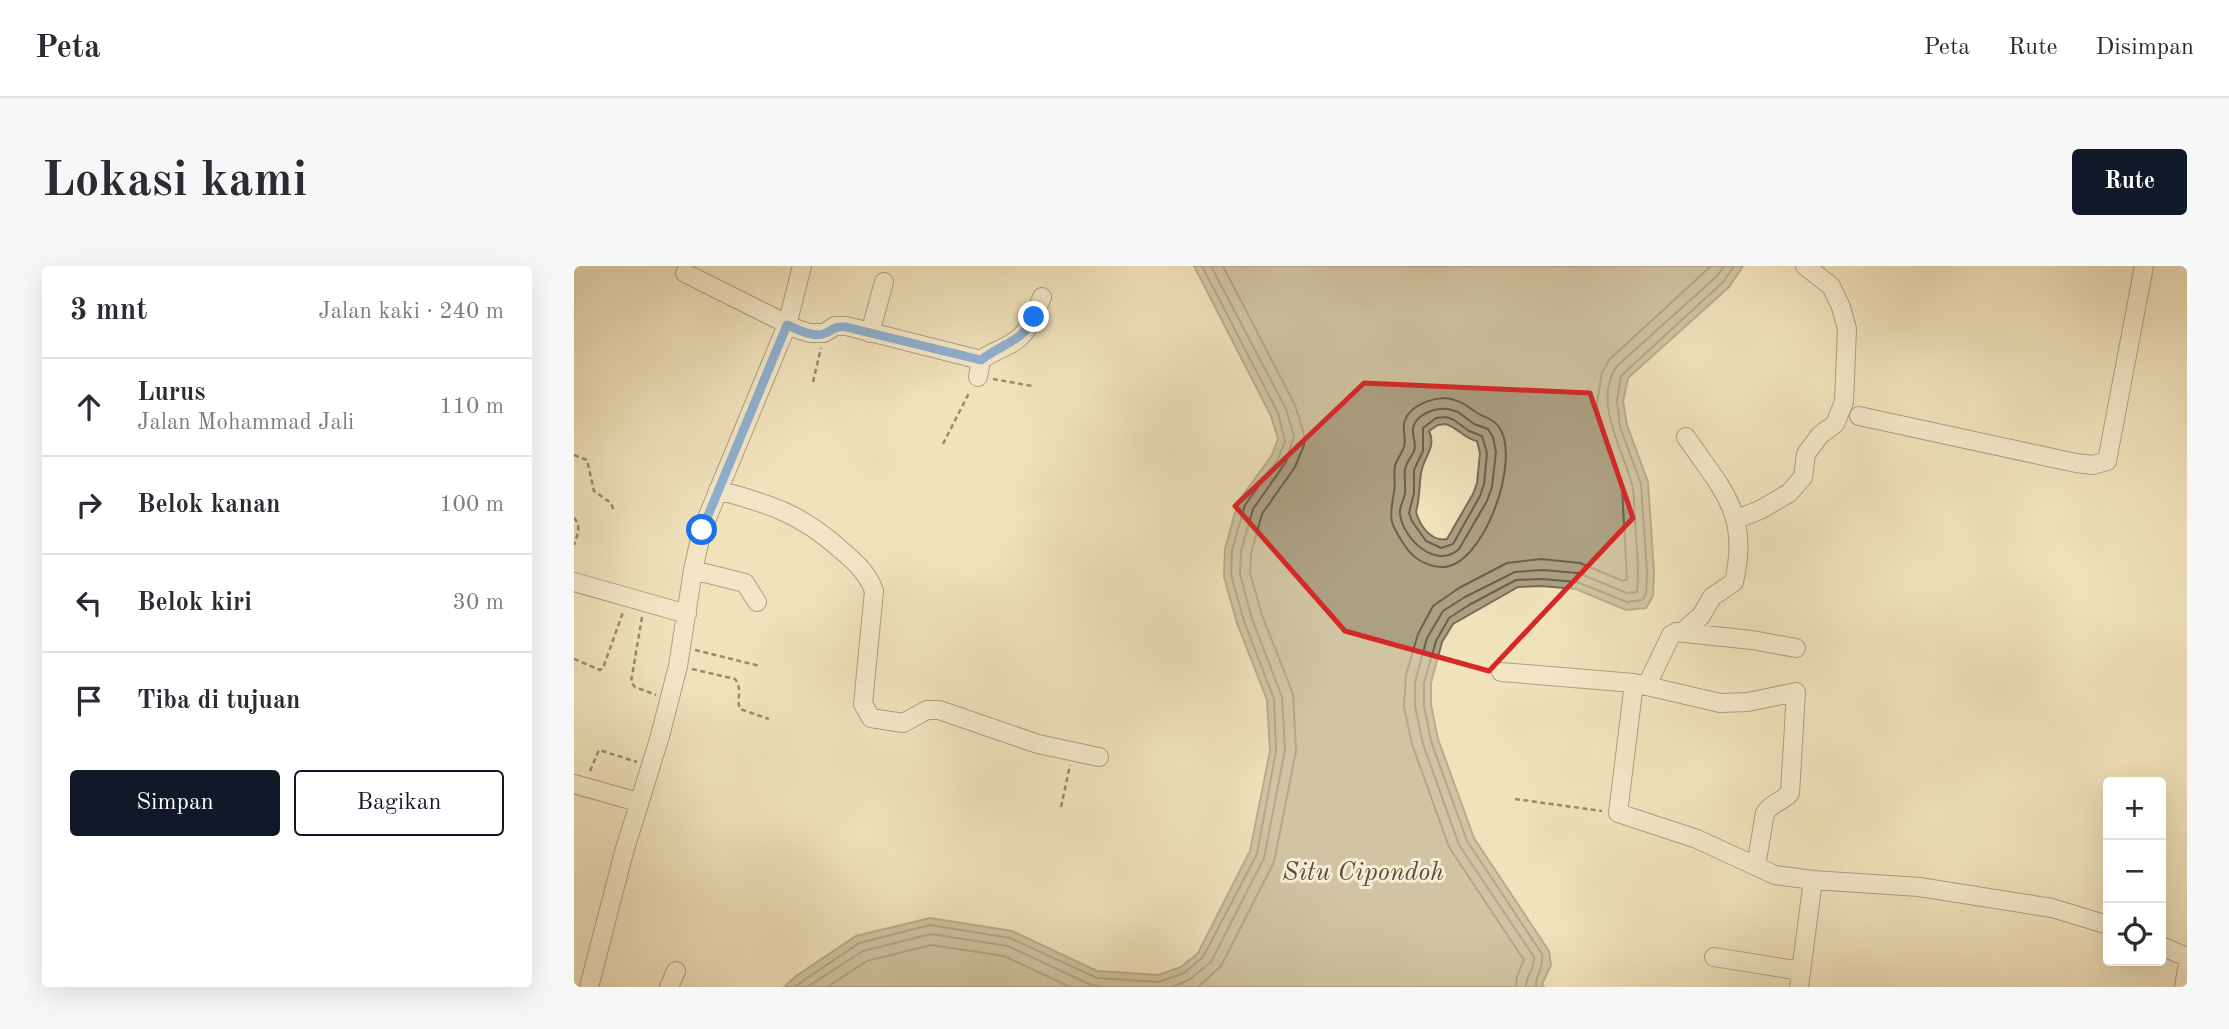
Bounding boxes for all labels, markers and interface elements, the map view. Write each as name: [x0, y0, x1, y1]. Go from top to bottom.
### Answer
text: Peta: [35, 32, 101, 65]
text: Peta: [1924, 36, 1970, 60]
text: Rute: [2008, 36, 2058, 60]
text: Disimpan: [2096, 36, 2194, 60]
button: Rute: [2072, 149, 2187, 215]
text: Lokasi kami: [42, 158, 307, 207]
text: 3 mnt: [70, 296, 147, 326]
text: Jalan kaki · 240 m: [318, 300, 504, 323]
route end: [1018, 301, 1049, 332]
text: Lurus: [137, 380, 205, 406]
icon: ahead: [70, 388, 108, 426]
text: 110 m: [439, 395, 504, 418]
text: Jalan Mohammad Jali: [137, 411, 354, 434]
icon: right: [70, 486, 108, 524]
text: Belok kanan: [137, 492, 281, 518]
text: 100 m: [439, 493, 504, 516]
route start: [686, 514, 717, 545]
icon: left: [70, 584, 108, 622]
text: Belok kiri: [137, 590, 252, 616]
text: 30 m: [453, 591, 504, 614]
icon: arrive: [70, 682, 108, 720]
text: Tiba di tujuan: [137, 688, 301, 714]
button: Simpan: [70, 770, 280, 836]
button: Bagikan: [294, 770, 504, 836]
map controls: [2103, 777, 2166, 966]
button: +: [2103, 777, 2166, 840]
button: −: [2103, 840, 2166, 903]
water label: Situ Cipondoh: [1282, 860, 1444, 886]
button: locate: [2103, 903, 2166, 966]

